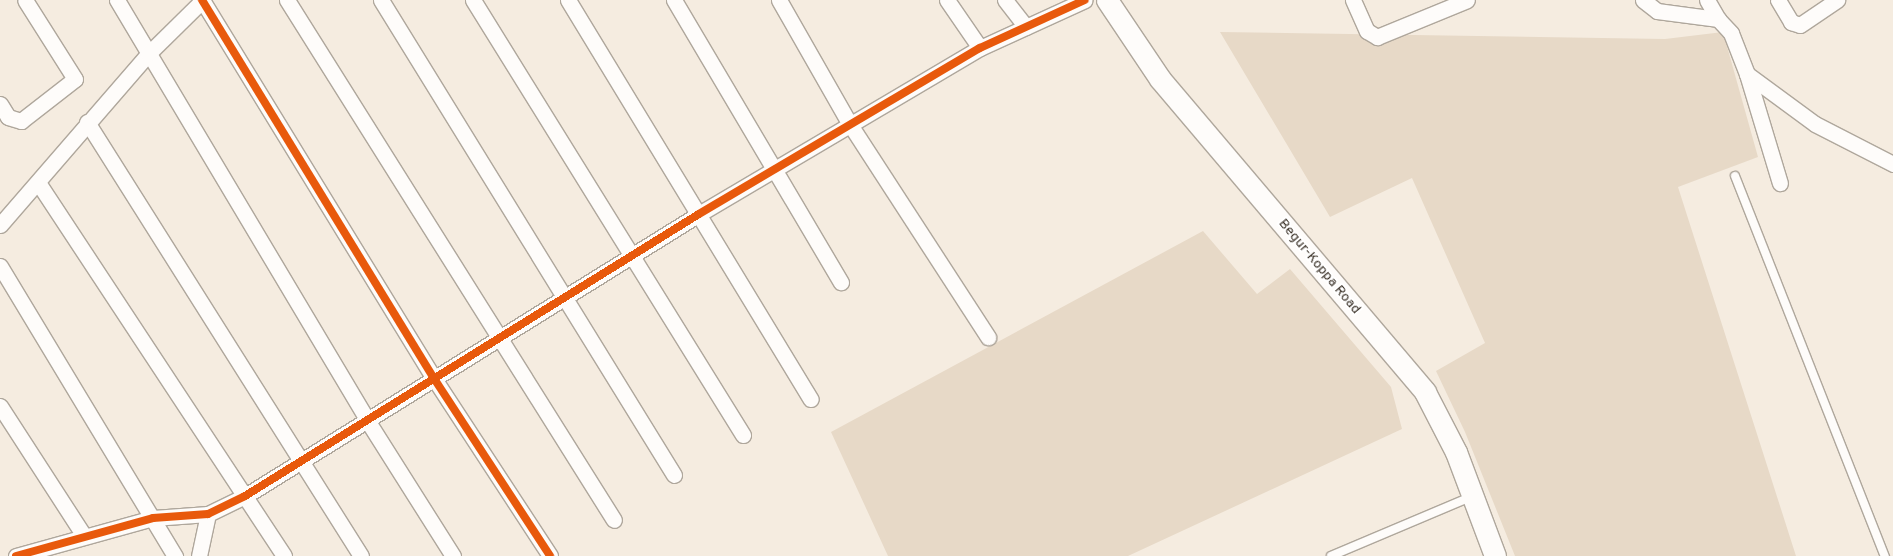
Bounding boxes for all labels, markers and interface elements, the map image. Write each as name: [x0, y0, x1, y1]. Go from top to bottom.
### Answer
street label: Begur-Koppa Road: [1274, 216, 1364, 318]

